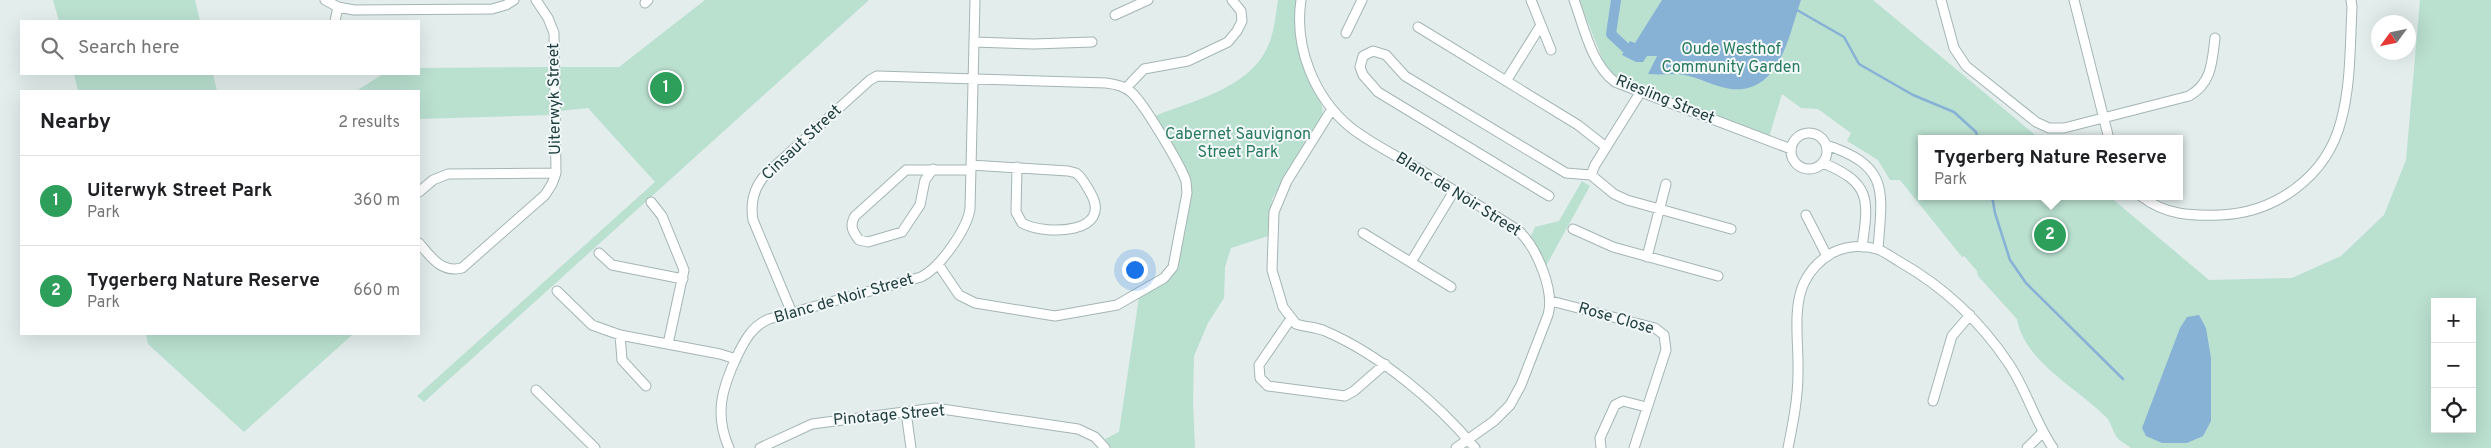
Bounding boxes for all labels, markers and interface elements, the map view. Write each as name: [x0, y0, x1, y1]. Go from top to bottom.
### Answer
north arrow: [2371, 15, 2416, 60]
search box: [20, 20, 420, 75]
icon: search: [38, 34, 66, 62]
text: Search here: [78, 36, 180, 60]
park label: Oude Westhof Community Garden: [1662, 40, 1801, 78]
street label: Uiterwyk Street: [544, 43, 566, 155]
pin: 1: [650, 69, 682, 107]
street label: Riesling Street: [1613, 71, 1717, 129]
street label: Cinsaut Street: [758, 101, 846, 185]
text: Nearby: [40, 109, 111, 136]
text: 2 results: [338, 113, 400, 133]
park label: Cabernet Sauvignon Street Park: [1165, 125, 1311, 163]
popup: [1918, 135, 2183, 200]
text: Tygerberg Nature Reserve: [1934, 146, 2167, 170]
street label: Blanc de Noir Street: [1392, 148, 1524, 242]
text: Park: [1934, 170, 1967, 190]
text: Uiterwyk Street Park: [87, 179, 272, 203]
text: 1: [53, 191, 59, 211]
text: 360 m: [353, 191, 400, 211]
text: Park: [87, 203, 120, 223]
pin: 2: [2034, 216, 2066, 254]
your location: [1122, 257, 1148, 283]
text: Tygerberg Nature Reserve: [87, 269, 320, 293]
street label: Blanc de Noir Street: [772, 270, 916, 328]
text: 2: [51, 281, 61, 301]
text: 660 m: [353, 281, 400, 301]
text: Park: [87, 293, 120, 313]
map controls: [2431, 298, 2476, 433]
button: +: [2431, 298, 2476, 343]
street label: Rose Close: [1576, 299, 1656, 339]
button: −: [2431, 343, 2476, 388]
button: locate: [2431, 388, 2476, 433]
street label: Pinotage Street: [832, 401, 946, 431]

